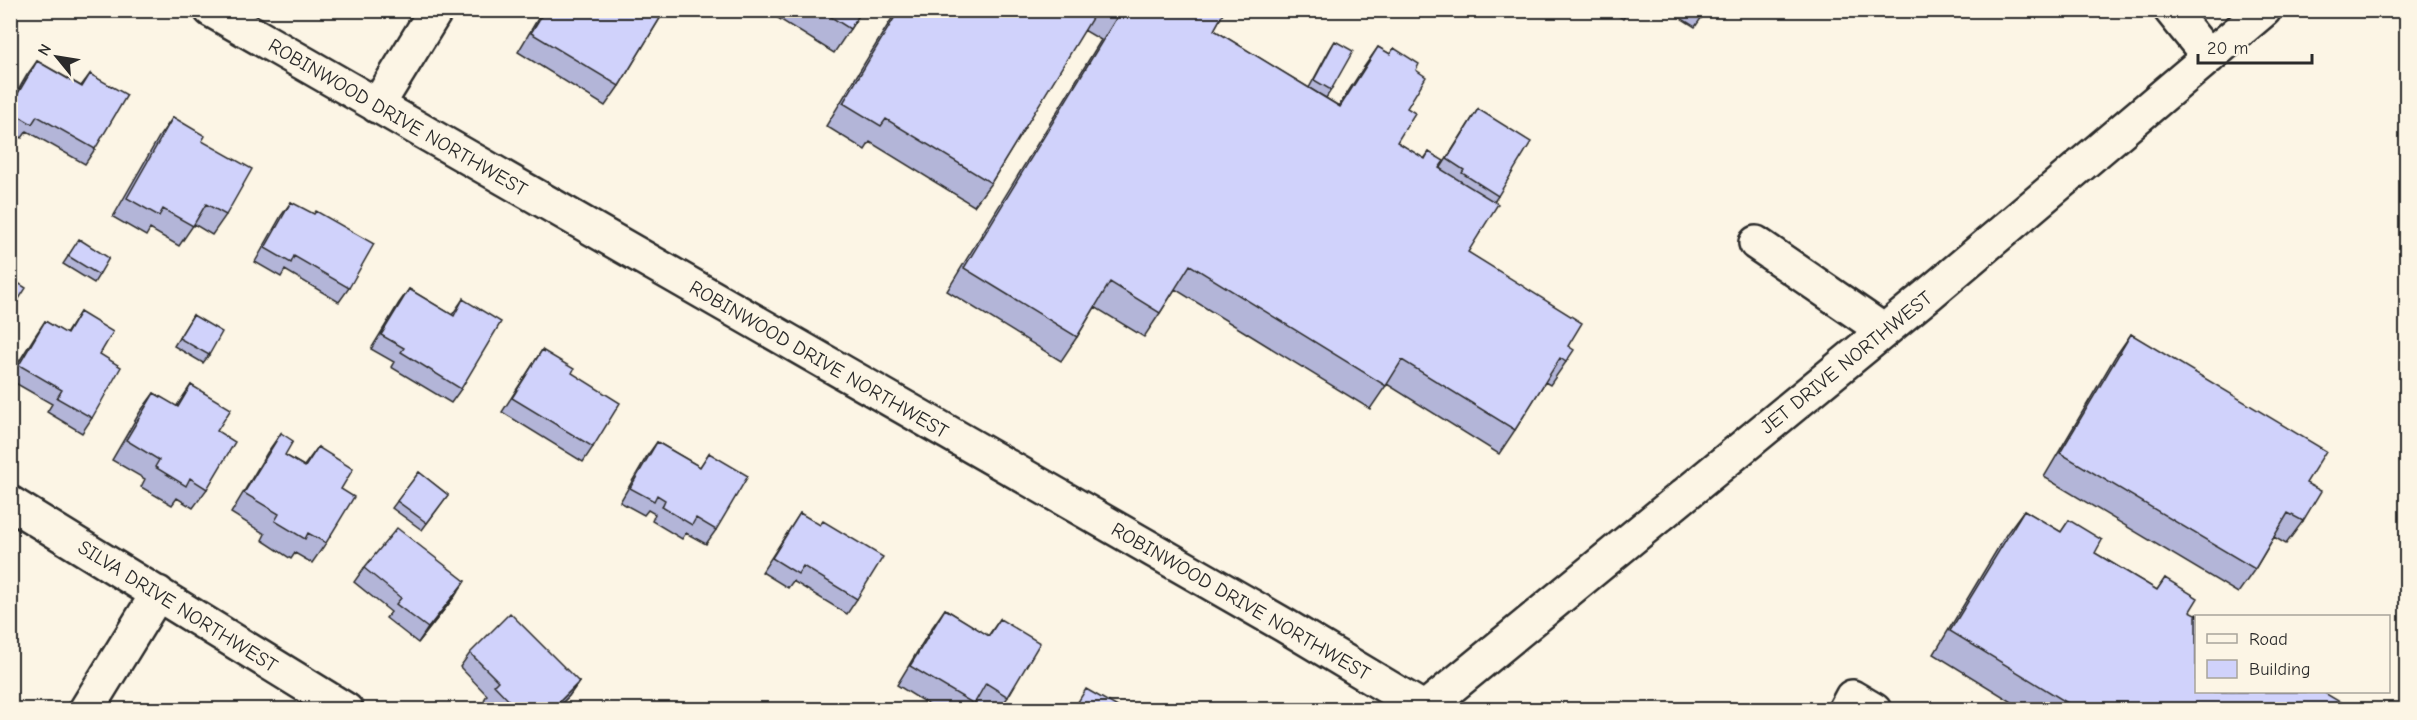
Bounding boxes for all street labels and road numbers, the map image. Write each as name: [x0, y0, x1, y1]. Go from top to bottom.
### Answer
street label: ROBINWOOD DRIVE NORTHWEST: [264, 34, 532, 201]
street label: ROBINWOOD DRIVE NORTHWEST: [685, 276, 953, 443]
street label: JET DRIVE NORTHWEST: [1756, 286, 1937, 439]
street label: ROBINWOOD DRIVE NORTHWEST: [1107, 518, 1375, 685]
street label: SILVA DRIVE NORTHWEST: [74, 536, 282, 678]

